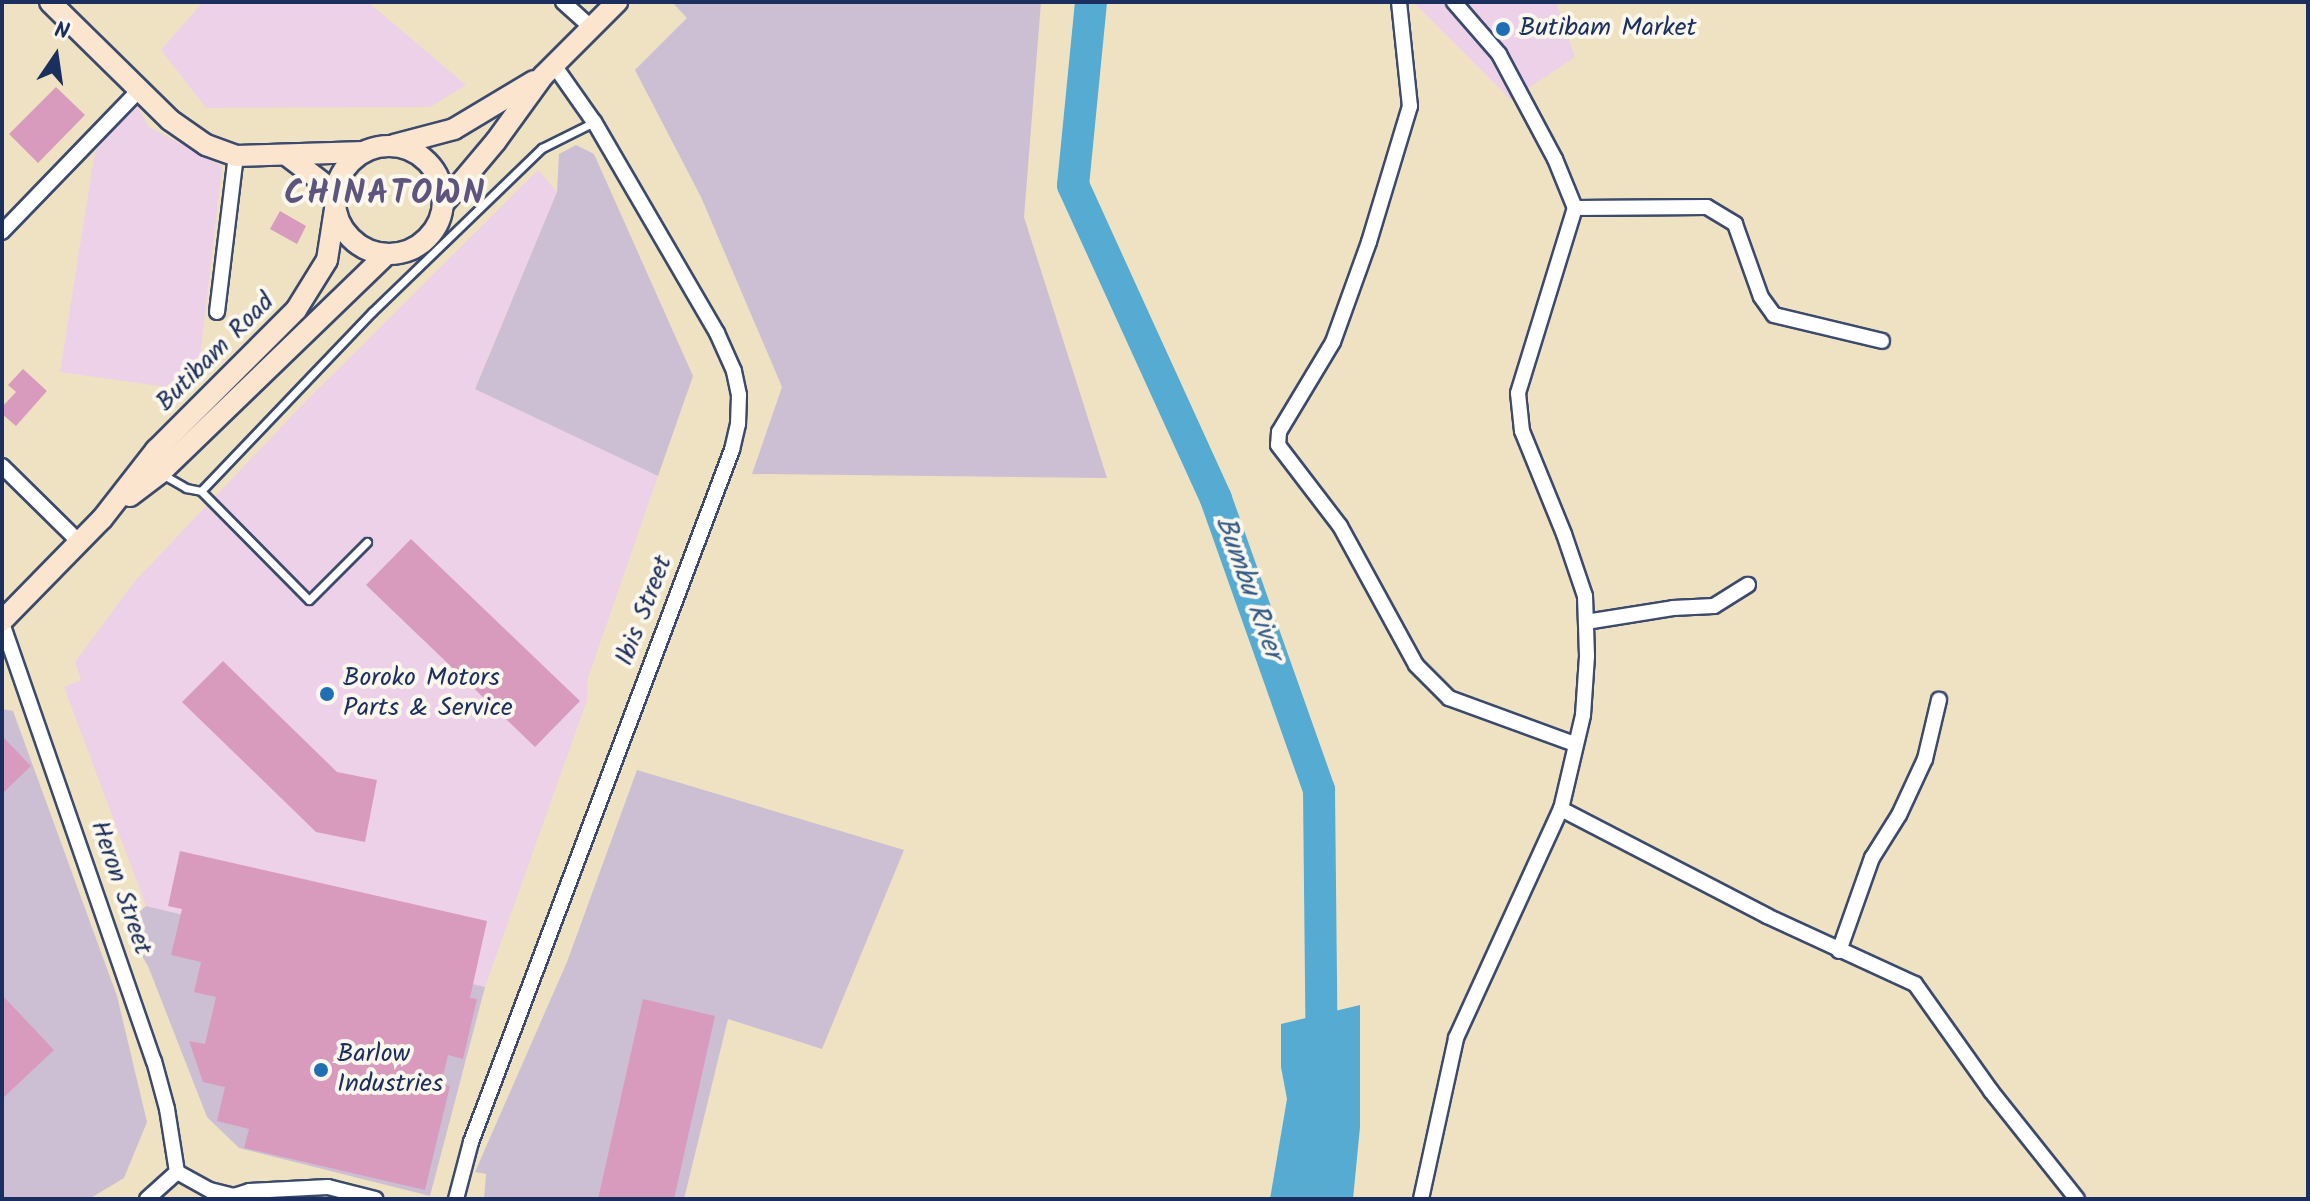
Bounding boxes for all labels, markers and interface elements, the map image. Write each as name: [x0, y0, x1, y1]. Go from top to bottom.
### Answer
place label: Butibam Market: [1519, 13, 1697, 45]
text: N: [51, 14, 72, 51]
north arrow: [16, 16, 96, 96]
marker: Butibam Market: [1494, 20, 1512, 38]
district label: CHINATOWN: [284, 175, 486, 215]
street label: Butibam Road: [150, 287, 282, 419]
water label: Bumbu River: [1207, 512, 1289, 664]
street label: Ibis Street: [610, 552, 680, 670]
place label: Boroko Motors Parts & Service: [343, 663, 513, 724]
marker: Boroko Motors Parts & Service: [318, 685, 336, 703]
street label: Heron Street: [83, 817, 157, 959]
place label: Barlow Industries: [337, 1039, 443, 1100]
marker: Barlow Industries: [312, 1061, 330, 1079]

